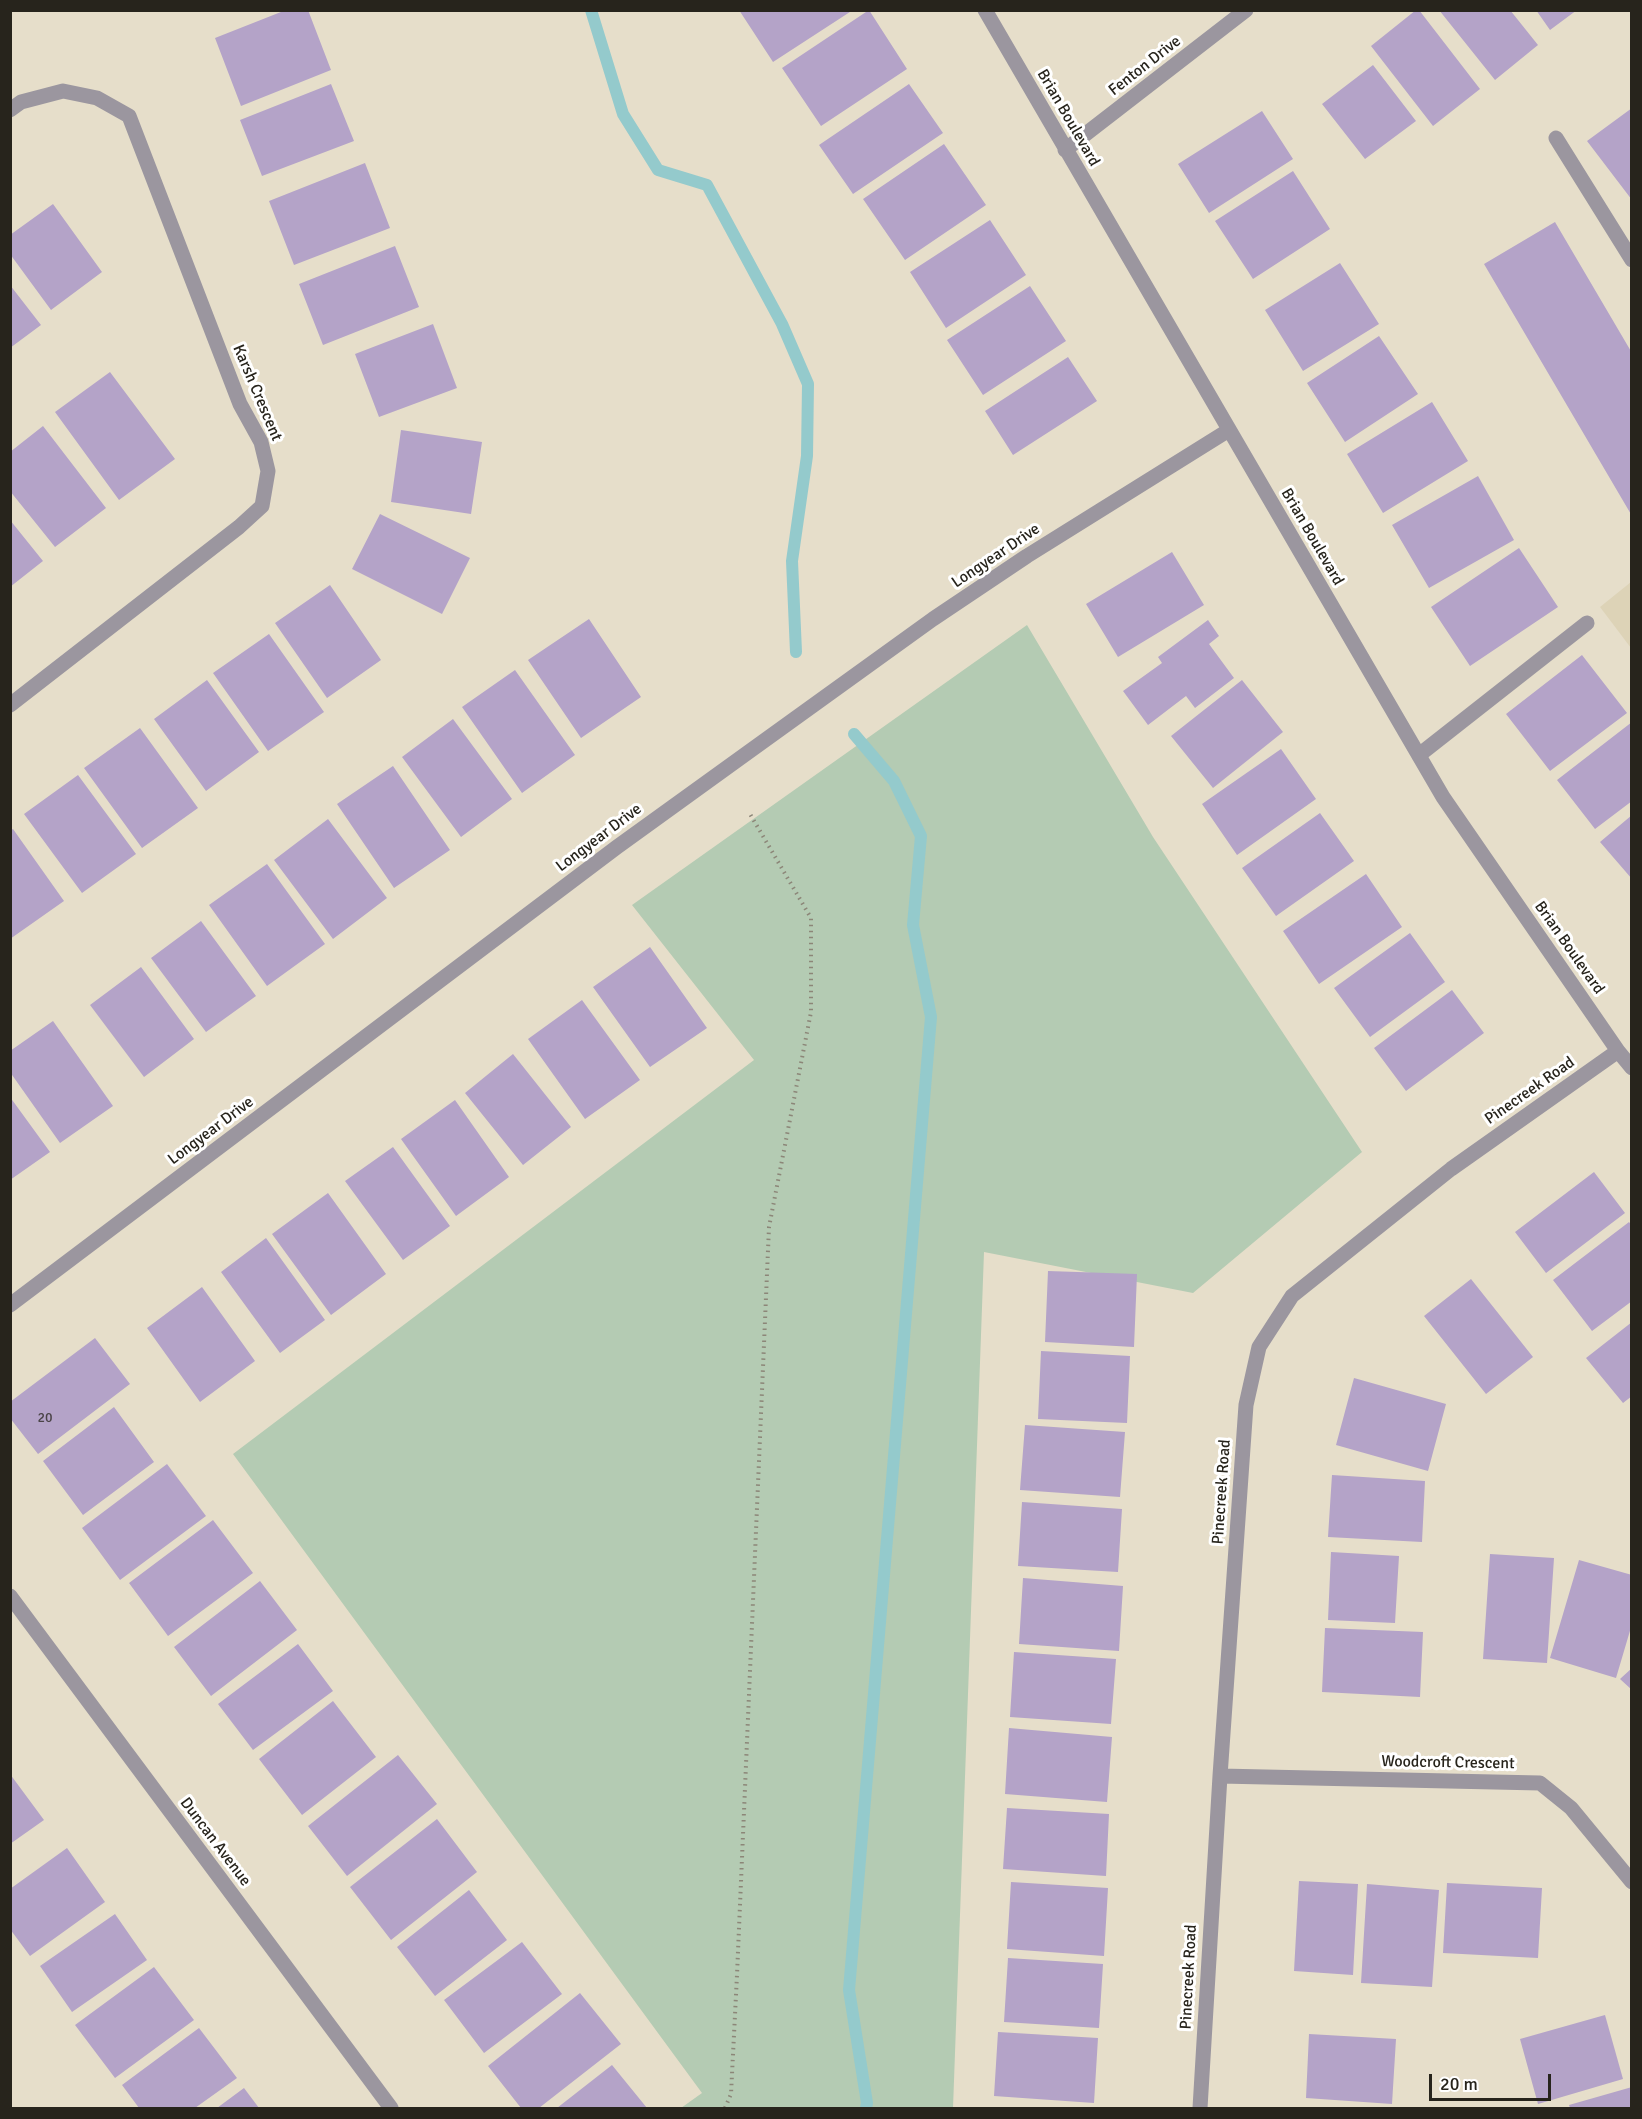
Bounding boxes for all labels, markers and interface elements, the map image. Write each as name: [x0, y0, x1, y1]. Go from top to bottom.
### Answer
street label: Fenton Drive: [1105, 32, 1185, 100]
street label: Brian Boulevard: [1032, 66, 1104, 170]
street label: Karsh Crescent: [228, 342, 286, 444]
street label: Brian Boulevard: [1276, 485, 1348, 589]
street label: Longyear Drive: [948, 520, 1044, 592]
street label: Longyear Drive: [552, 800, 646, 876]
street label: Brian Boulevard: [1530, 898, 1608, 998]
street label: Pinecreek Road: [1481, 1053, 1579, 1129]
street label: Longyear Drive: [164, 1093, 258, 1169]
house number: 20: [37, 1410, 53, 1426]
street label: Pinecreek Road: [1209, 1439, 1235, 1545]
street label: Woodcroft Crescent: [1381, 1752, 1515, 1774]
street label: Duncan Avenue: [175, 1794, 255, 1890]
street label: Pinecreek Road: [1177, 1924, 1201, 2030]
scale bar: [1432, 2062, 1554, 2100]
text: 20 m: [1440, 2073, 1478, 2095]

